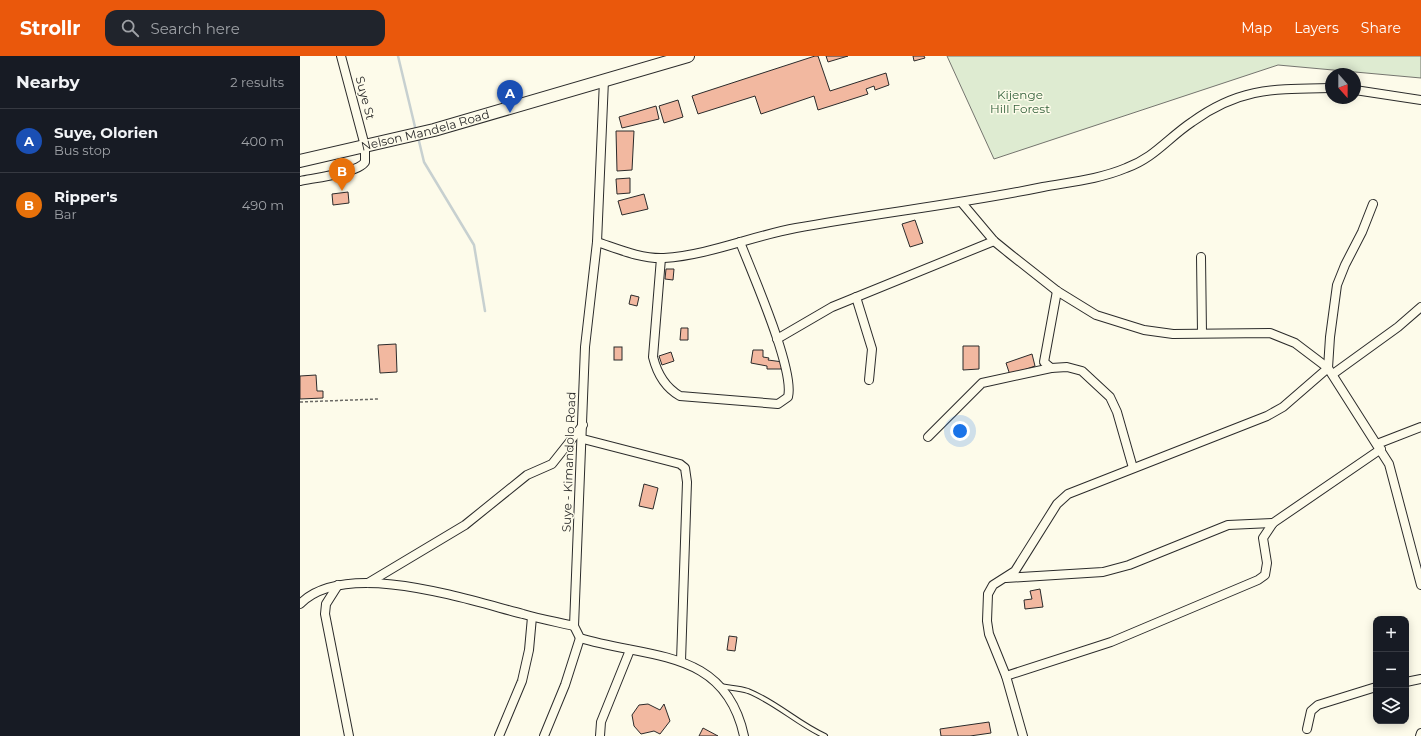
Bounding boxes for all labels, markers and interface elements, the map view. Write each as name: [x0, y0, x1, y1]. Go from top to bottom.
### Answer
search box: [105, 10, 385, 46]
text: Strollr: [20, 17, 81, 40]
icon: search: [119, 17, 141, 39]
text: Search here: [151, 19, 240, 38]
text: Map: [1241, 19, 1272, 37]
text: Layers: [1294, 19, 1339, 37]
text: Share: [1361, 19, 1401, 37]
north arrow: [1325, 68, 1361, 104]
text: Nearby: [16, 72, 80, 92]
text: 2 results: [230, 74, 284, 90]
street label: Suye St: [352, 74, 378, 121]
pin: A: [497, 80, 523, 113]
park label: Kijenge Hill Forest: [990, 87, 1050, 116]
street label: Nelson Mandela Road: [360, 106, 491, 154]
text: Suye, Olorien: [54, 123, 158, 142]
text: A: [24, 133, 34, 149]
text: 400 m: [241, 133, 284, 149]
text: Bus stop: [54, 142, 111, 158]
pin: B: [329, 158, 355, 191]
text: Ripper's: [54, 187, 118, 206]
text: B: [24, 197, 34, 213]
text: 490 m: [242, 197, 284, 213]
text: Bar: [54, 206, 77, 222]
street label: Suye - Kimandolo Road: [559, 392, 578, 532]
your location: [950, 421, 970, 441]
map controls: [1373, 616, 1409, 724]
button: +: [1373, 616, 1409, 652]
button: −: [1373, 652, 1409, 688]
button: layers: [1373, 688, 1409, 724]

